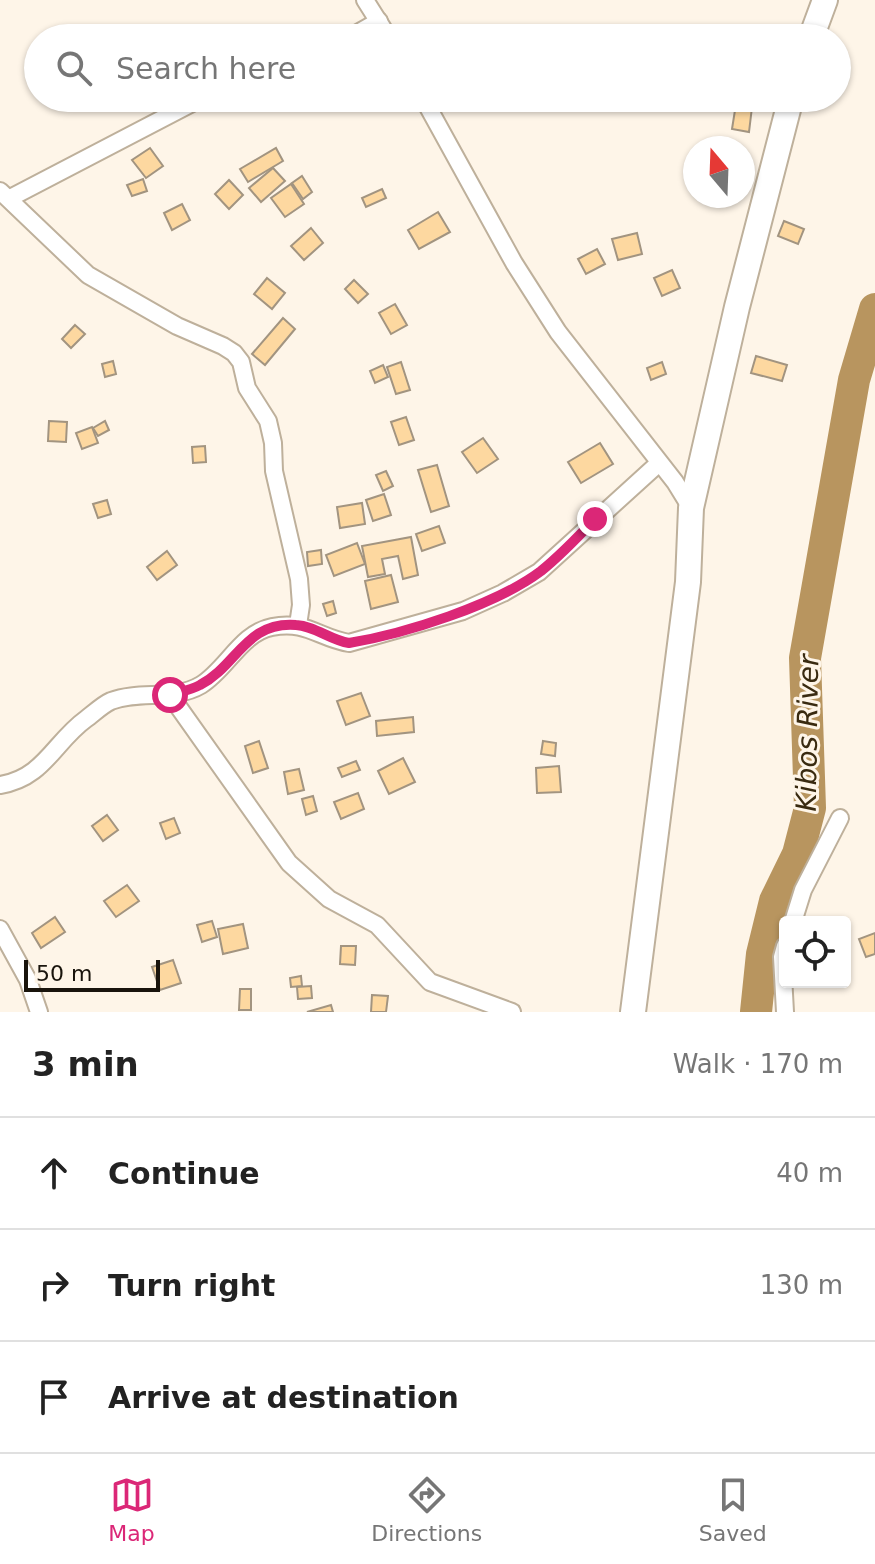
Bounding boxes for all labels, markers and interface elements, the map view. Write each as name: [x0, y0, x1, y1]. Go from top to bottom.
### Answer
search box: [24, 24, 851, 112]
icon: search: [52, 46, 96, 90]
text: Search here: [116, 51, 296, 86]
north arrow: [683, 136, 755, 208]
route end: [577, 501, 613, 537]
water label: Kibos River: [790, 653, 825, 812]
route start: [152, 677, 188, 713]
map controls: [779, 916, 851, 988]
button: locate: [779, 916, 851, 988]
scale bar: [24, 956, 160, 992]
text: 50 m: [36, 961, 92, 986]
text: 3 min: [32, 1044, 139, 1084]
text: Walk · 170 m: [673, 1049, 843, 1079]
icon: ahead: [32, 1151, 76, 1195]
text: Continue: [108, 1156, 260, 1191]
text: 40 m: [776, 1158, 843, 1188]
icon: right: [32, 1263, 76, 1307]
text: Turn right: [108, 1268, 275, 1303]
text: 130 m: [760, 1270, 843, 1300]
icon: arrive: [32, 1375, 76, 1419]
text: Arrive at destination: [108, 1380, 459, 1415]
tab: Map: [108, 1473, 155, 1546]
tab: Directions: [371, 1473, 482, 1546]
tab: Saved: [699, 1473, 767, 1546]

